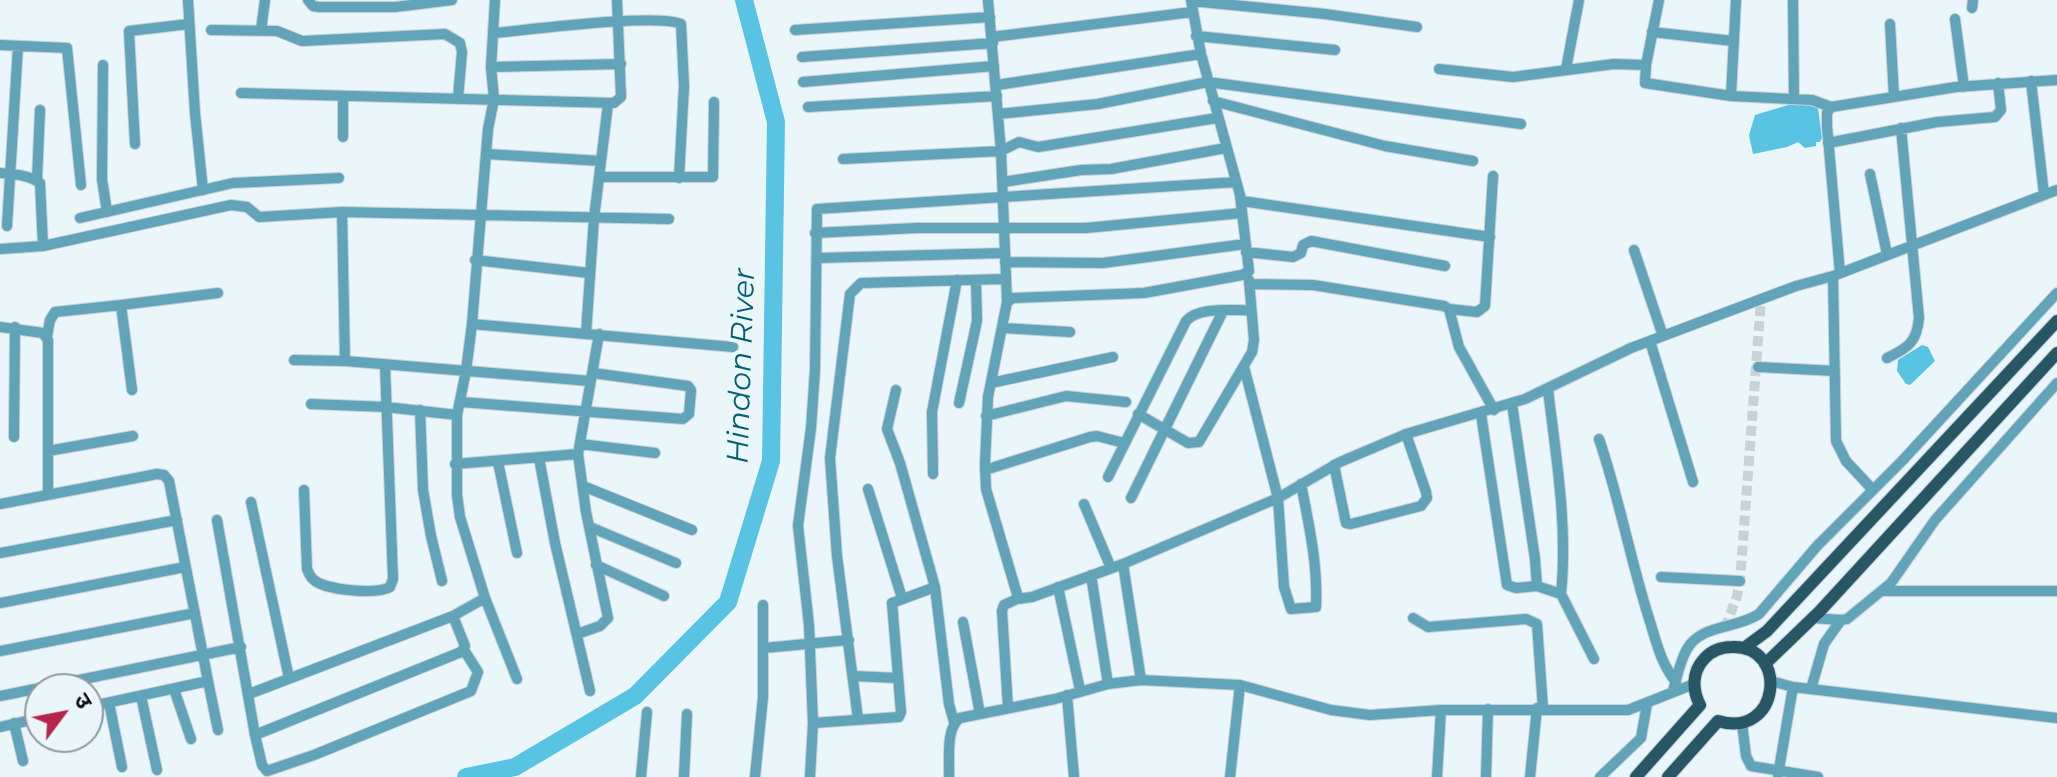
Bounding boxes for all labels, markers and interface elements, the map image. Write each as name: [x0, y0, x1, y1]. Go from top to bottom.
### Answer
water label: Hindon River: [721, 268, 763, 464]
north arrow: [24, 673, 104, 753]
text: उ: [68, 688, 98, 714]

